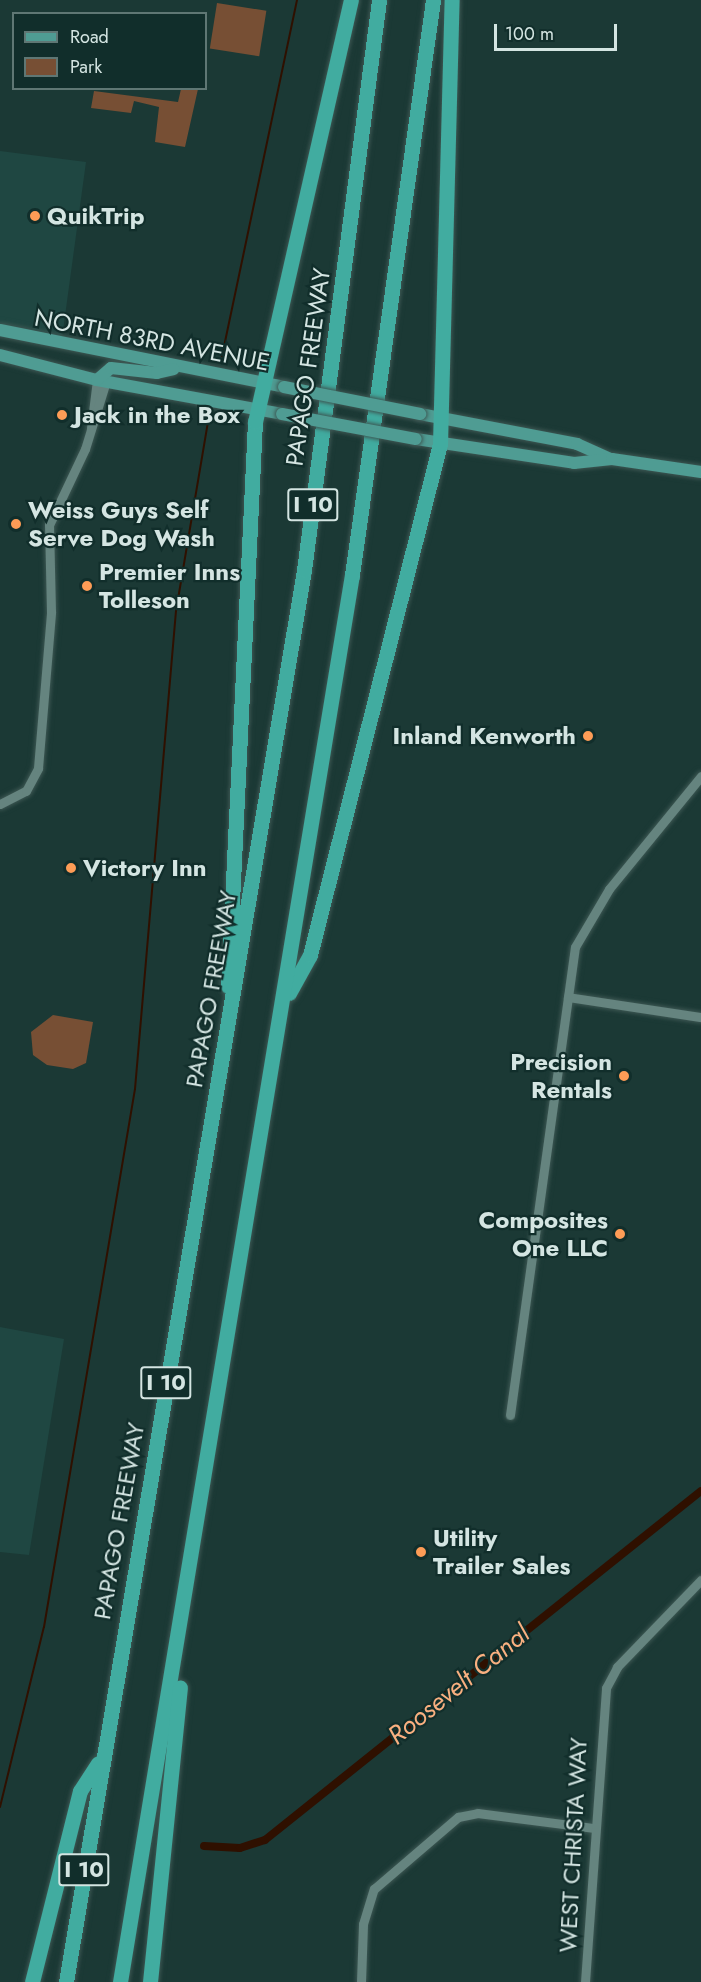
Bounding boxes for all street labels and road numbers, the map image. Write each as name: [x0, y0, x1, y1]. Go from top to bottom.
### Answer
street label: PAPAGO FREEWAY: [280, 266, 336, 468]
street label: NORTH 83RD AVENUE: [32, 303, 272, 377]
road number: I 10: [286, 486, 340, 524]
street label: PAPAGO FREEWAY: [179, 888, 243, 1090]
road number: I 10: [139, 1364, 193, 1402]
street label: PAPAGO FREEWAY: [87, 1420, 151, 1622]
street label: WEST CHRISTA WAY: [553, 1737, 593, 1953]
road number: I 10: [57, 1851, 111, 1889]

